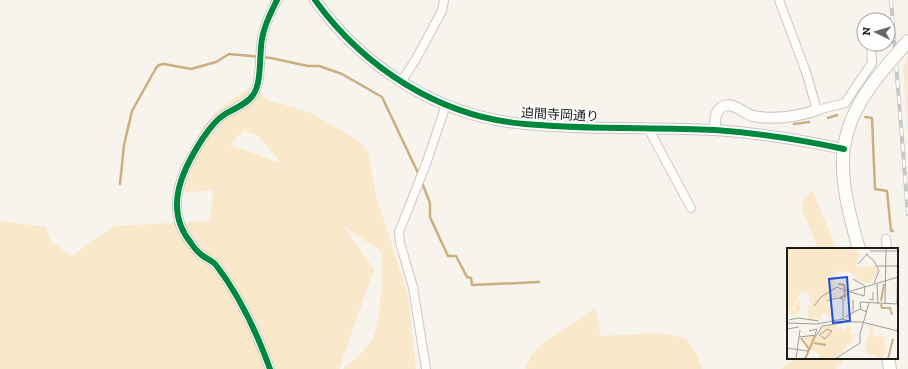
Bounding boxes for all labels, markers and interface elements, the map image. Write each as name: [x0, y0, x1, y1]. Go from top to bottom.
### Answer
north arrow: [856, 12, 896, 52]
text: N: [860, 26, 873, 36]
street label: 迫間寺岡通り: [521, 105, 599, 124]
inset map: [787, 248, 898, 359]

